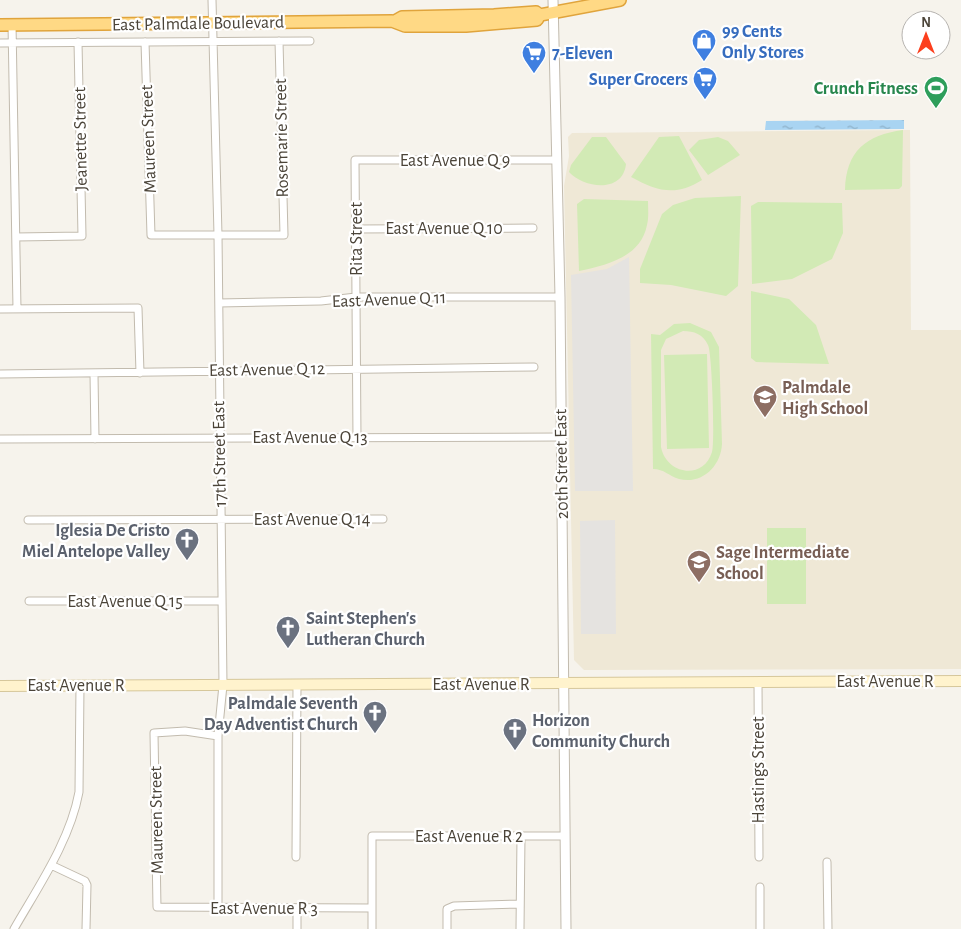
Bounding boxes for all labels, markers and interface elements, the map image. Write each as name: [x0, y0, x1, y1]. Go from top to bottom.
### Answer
north arrow: [901, 10, 951, 60]
street label: East Palmdale Boulevard: [112, 13, 284, 35]
text: N: [921, 16, 931, 30]
place label: 99 Cents Only Stores: [722, 23, 804, 62]
shop icon: 99 Cents Only Stores: [691, 28, 717, 62]
supermarket icon: 7-Eleven: [521, 40, 547, 74]
place label: 7-Eleven: [552, 45, 613, 63]
supermarket icon: Super Grocers: [692, 66, 718, 100]
place label: Super Grocers: [589, 71, 688, 89]
sports icon: Crunch Fitness: [923, 75, 949, 109]
street label: Rosemarie Street: [272, 78, 292, 198]
place label: Crunch Fitness: [814, 80, 918, 98]
street label: Maureen Street: [138, 84, 160, 193]
street label: Jeanette Street: [71, 87, 91, 191]
street label: East Avenue Q 9: [400, 152, 510, 170]
street label: Rita Street: [348, 202, 366, 276]
street label: East Avenue Q 10: [385, 220, 503, 238]
street label: East Avenue Q 11: [332, 289, 446, 311]
street label: East Avenue Q 12: [209, 360, 325, 380]
place label: Palmdale High School: [782, 379, 868, 418]
school or university icon: Palmdale High School: [752, 384, 778, 418]
street label: 17th Street East: [210, 401, 230, 507]
street label: 20th Street East: [552, 409, 572, 519]
street label: East Avenue Q 13: [252, 429, 368, 447]
street label: East Avenue Q 14: [254, 511, 371, 529]
place label: Iglesia De Cristo Miel Antelope Valley: [22, 522, 171, 561]
church icon: Iglesia De Cristo Miel Antelope Valley: [174, 527, 200, 561]
place label: Sage Intermediate School: [716, 544, 849, 583]
school or university icon: Sage Intermediate School: [686, 549, 712, 583]
street label: East Avenue Q 15: [67, 593, 183, 611]
place label: Saint Stephen's Lutheran Church: [306, 610, 425, 649]
church icon: Saint Stephen's Lutheran Church: [275, 615, 301, 649]
street label: East Avenue R: [836, 673, 934, 691]
street label: East Avenue R: [432, 676, 530, 694]
street label: East Avenue R: [27, 677, 125, 695]
place label: Palmdale Seventh Day Adventist Church: [204, 695, 358, 734]
church icon: Palmdale Seventh Day Adventist Church: [362, 700, 388, 734]
place label: Horizon Community Church: [532, 712, 670, 751]
street label: Hastings Street: [750, 716, 768, 824]
church icon: Horizon Community Church: [502, 717, 528, 751]
street label: Maureen Street: [147, 765, 167, 874]
street label: East Avenue R 2: [415, 828, 523, 846]
street label: East Avenue R 3: [210, 900, 318, 918]

